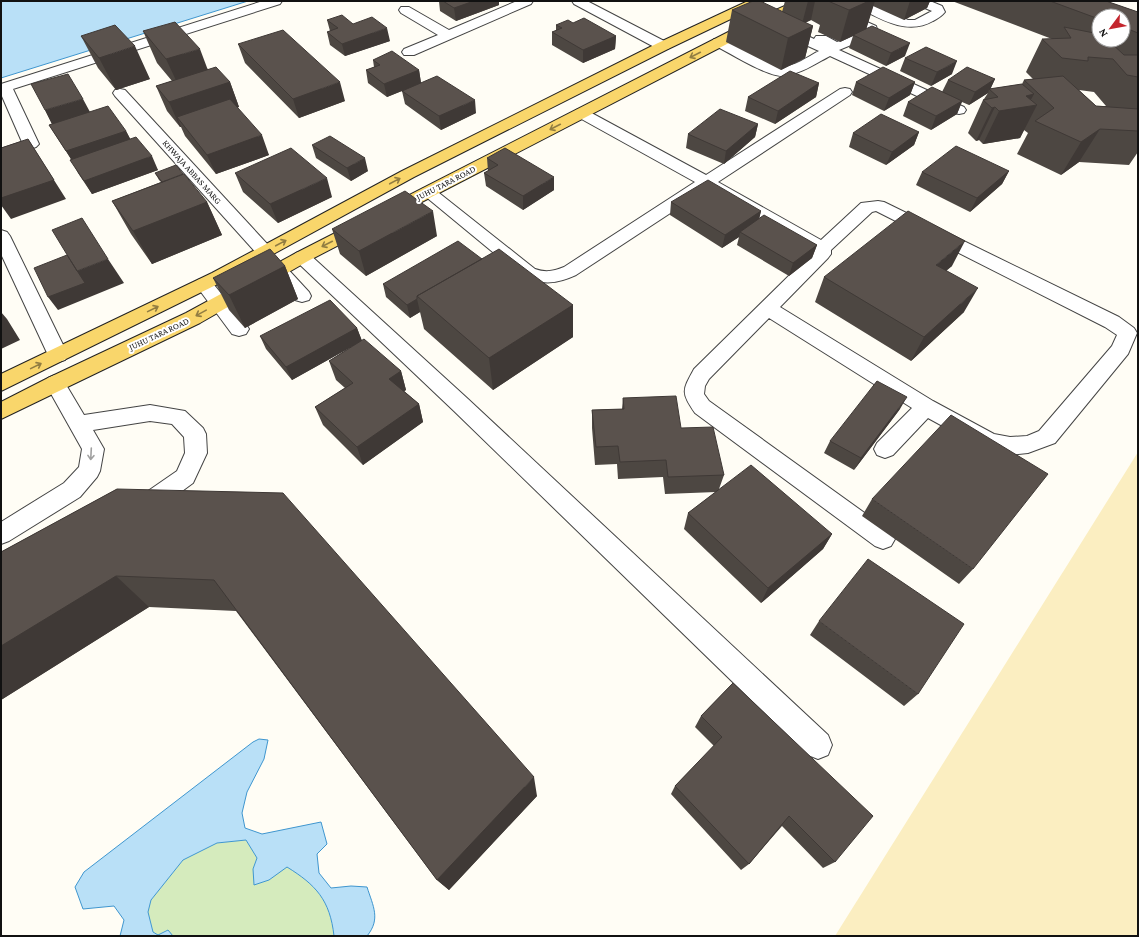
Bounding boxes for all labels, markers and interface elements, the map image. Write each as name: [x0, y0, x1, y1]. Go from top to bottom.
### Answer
north arrow: [1091, 8, 1131, 48]
text: N: [1095, 27, 1110, 40]
one-way arrow: [690, 51, 702, 59]
one-way arrow: [549, 124, 561, 131]
street label: KHWAJA ABBAS MARG: [161, 138, 224, 206]
street label: JUHU TARA ROAD: [414, 164, 477, 203]
one-way arrow: [389, 177, 401, 184]
one-way arrow: [275, 238, 287, 246]
one-way arrow: [321, 241, 333, 248]
one-way arrow: [147, 305, 159, 312]
one-way arrow: [195, 310, 207, 318]
street label: JUHU TARA ROAD: [126, 316, 191, 353]
one-way arrow: [30, 362, 42, 369]
one-way arrow: [88, 447, 95, 460]

